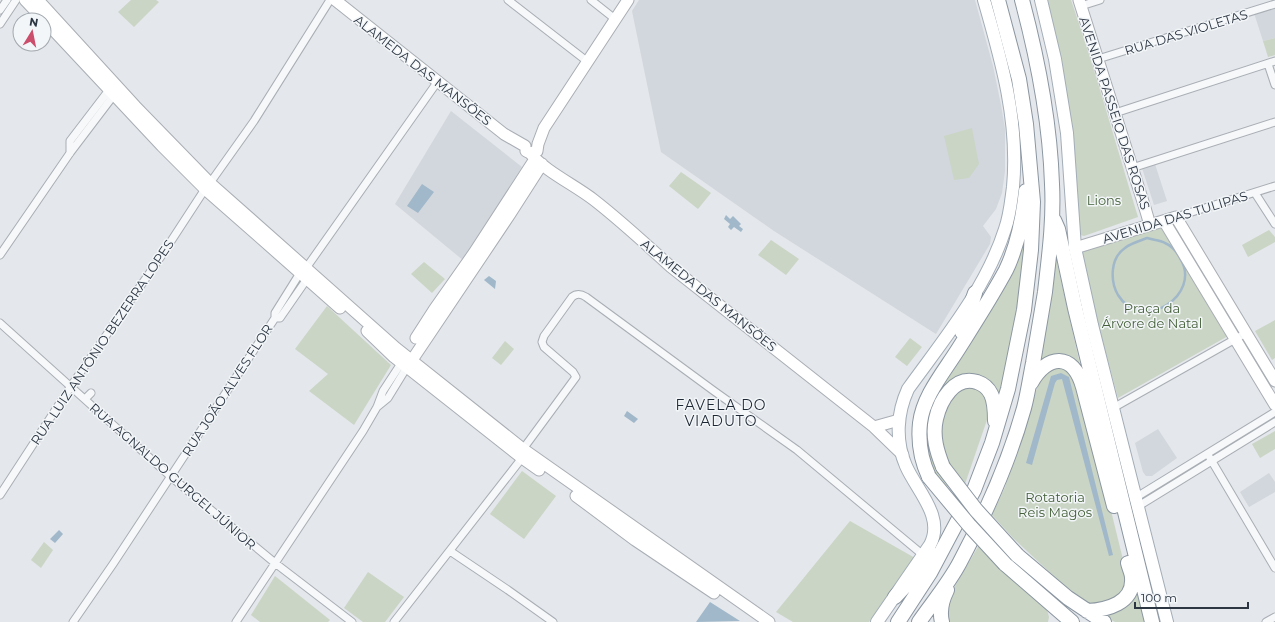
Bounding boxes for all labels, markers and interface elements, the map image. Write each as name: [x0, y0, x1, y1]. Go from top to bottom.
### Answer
street label: RUA DAS VIOLETAS: [1122, 6, 1250, 58]
street label: ALAMEDA DAS MANSÕES: [351, 11, 495, 129]
north arrow: [12, 12, 52, 52]
text: N: [28, 14, 39, 30]
street label: AVENIDA PASSEIO DAS ROSAS: [1076, 14, 1154, 212]
street label: AVENIDA DAS TULIPAS: [1101, 187, 1249, 247]
park label: Lions: [1087, 192, 1121, 208]
street label: ALAMEDA DAS MANSÕES: [638, 235, 780, 355]
street label: RUA LUIZ ANTÔNIO BEZERRA LOPES: [27, 236, 177, 448]
park label: Praça da Árvore de Natal: [1102, 300, 1202, 331]
street label: RUA JOÃO ALVES FLOR: [178, 321, 276, 459]
district label: FAVELA DO VIADUTO: [675, 396, 767, 430]
street label: RUA AGNALDO GURGEL JÚNIOR: [87, 399, 259, 553]
park label: Rotatoria Reis Magos: [1018, 489, 1092, 520]
scale bar: [1135, 584, 1248, 610]
text: 100 m: [1141, 590, 1177, 605]

